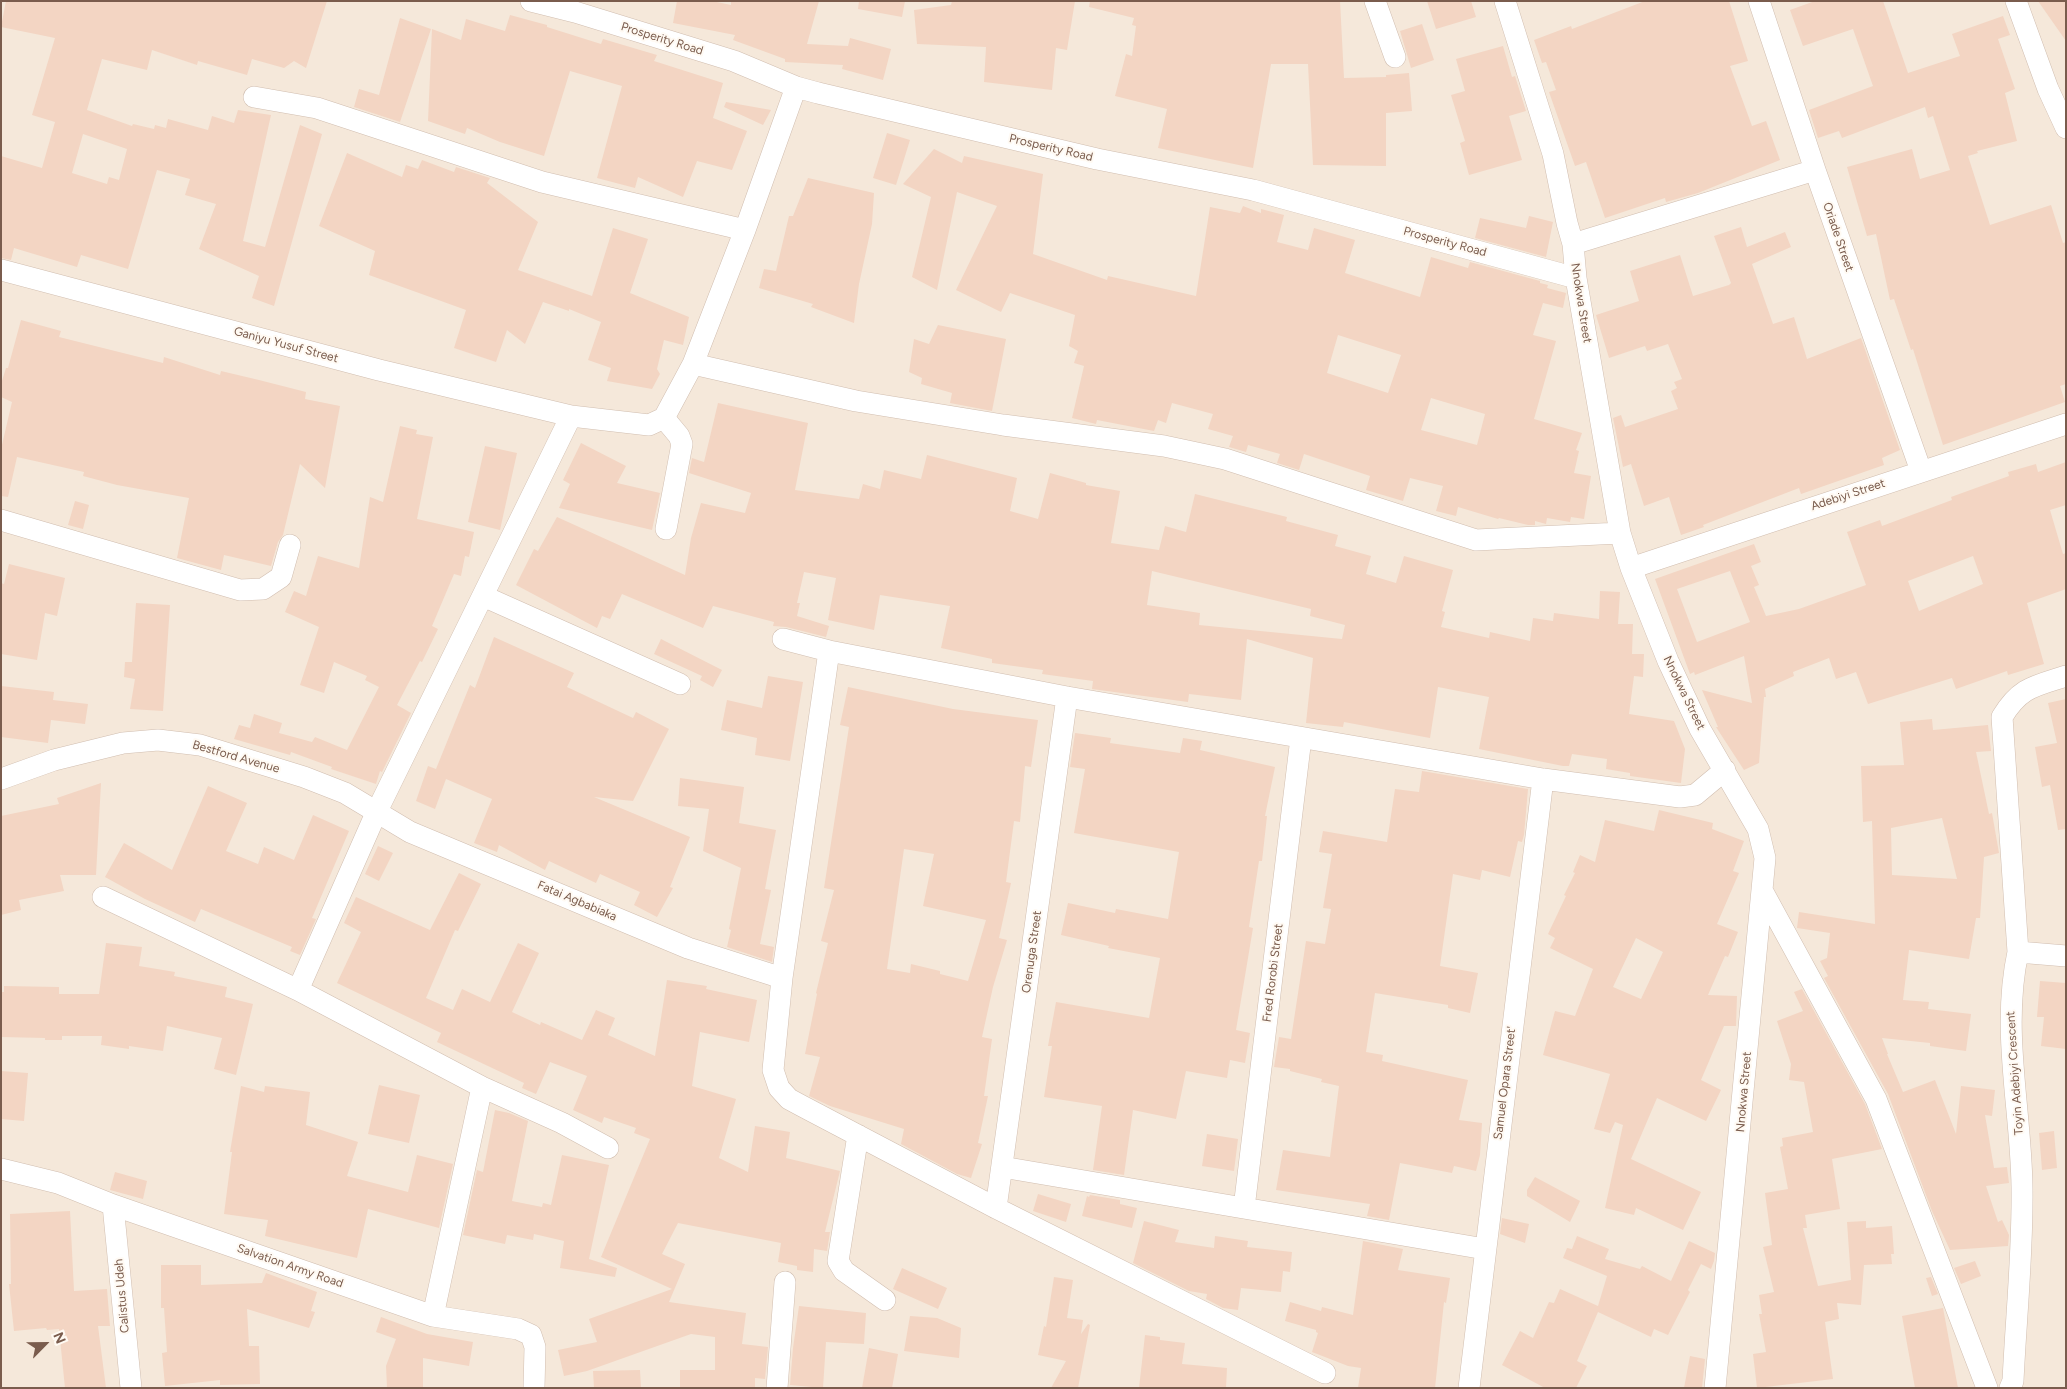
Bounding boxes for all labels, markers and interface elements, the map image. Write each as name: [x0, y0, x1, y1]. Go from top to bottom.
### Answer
street label: Prosperity Road: [619, 20, 705, 58]
street label: Prosperity Road: [1008, 131, 1094, 165]
street label: Oriade Street: [1819, 200, 1857, 274]
street label: Prosperity Road: [1402, 224, 1488, 260]
street label: Nnokwa Street: [1568, 262, 1594, 344]
street label: Ganiyu Yusuf Street: [232, 324, 340, 366]
street label: Adebiyi Street: [1809, 476, 1887, 514]
street label: Nnokwa Street: [1660, 654, 1708, 732]
street label: Bestford Avenue: [191, 738, 281, 776]
street label: Fatai Agbabiaka: [535, 878, 619, 924]
street label: Orenuga Street: [1019, 910, 1045, 994]
street label: Fred Rorobi Street: [1260, 923, 1286, 1023]
street label: Toyin Adebiyi Crescent: [2003, 1011, 2027, 1135]
street label: Samuel Opara Street': [1491, 1025, 1519, 1141]
street label: Nnokwa Street: [1733, 1051, 1755, 1133]
street label: Salvation Army Road: [235, 1241, 345, 1291]
street label: Calistus Udeh: [112, 1258, 132, 1334]
north arrow: [20, 1319, 70, 1369]
text: N: [49, 1330, 69, 1346]

